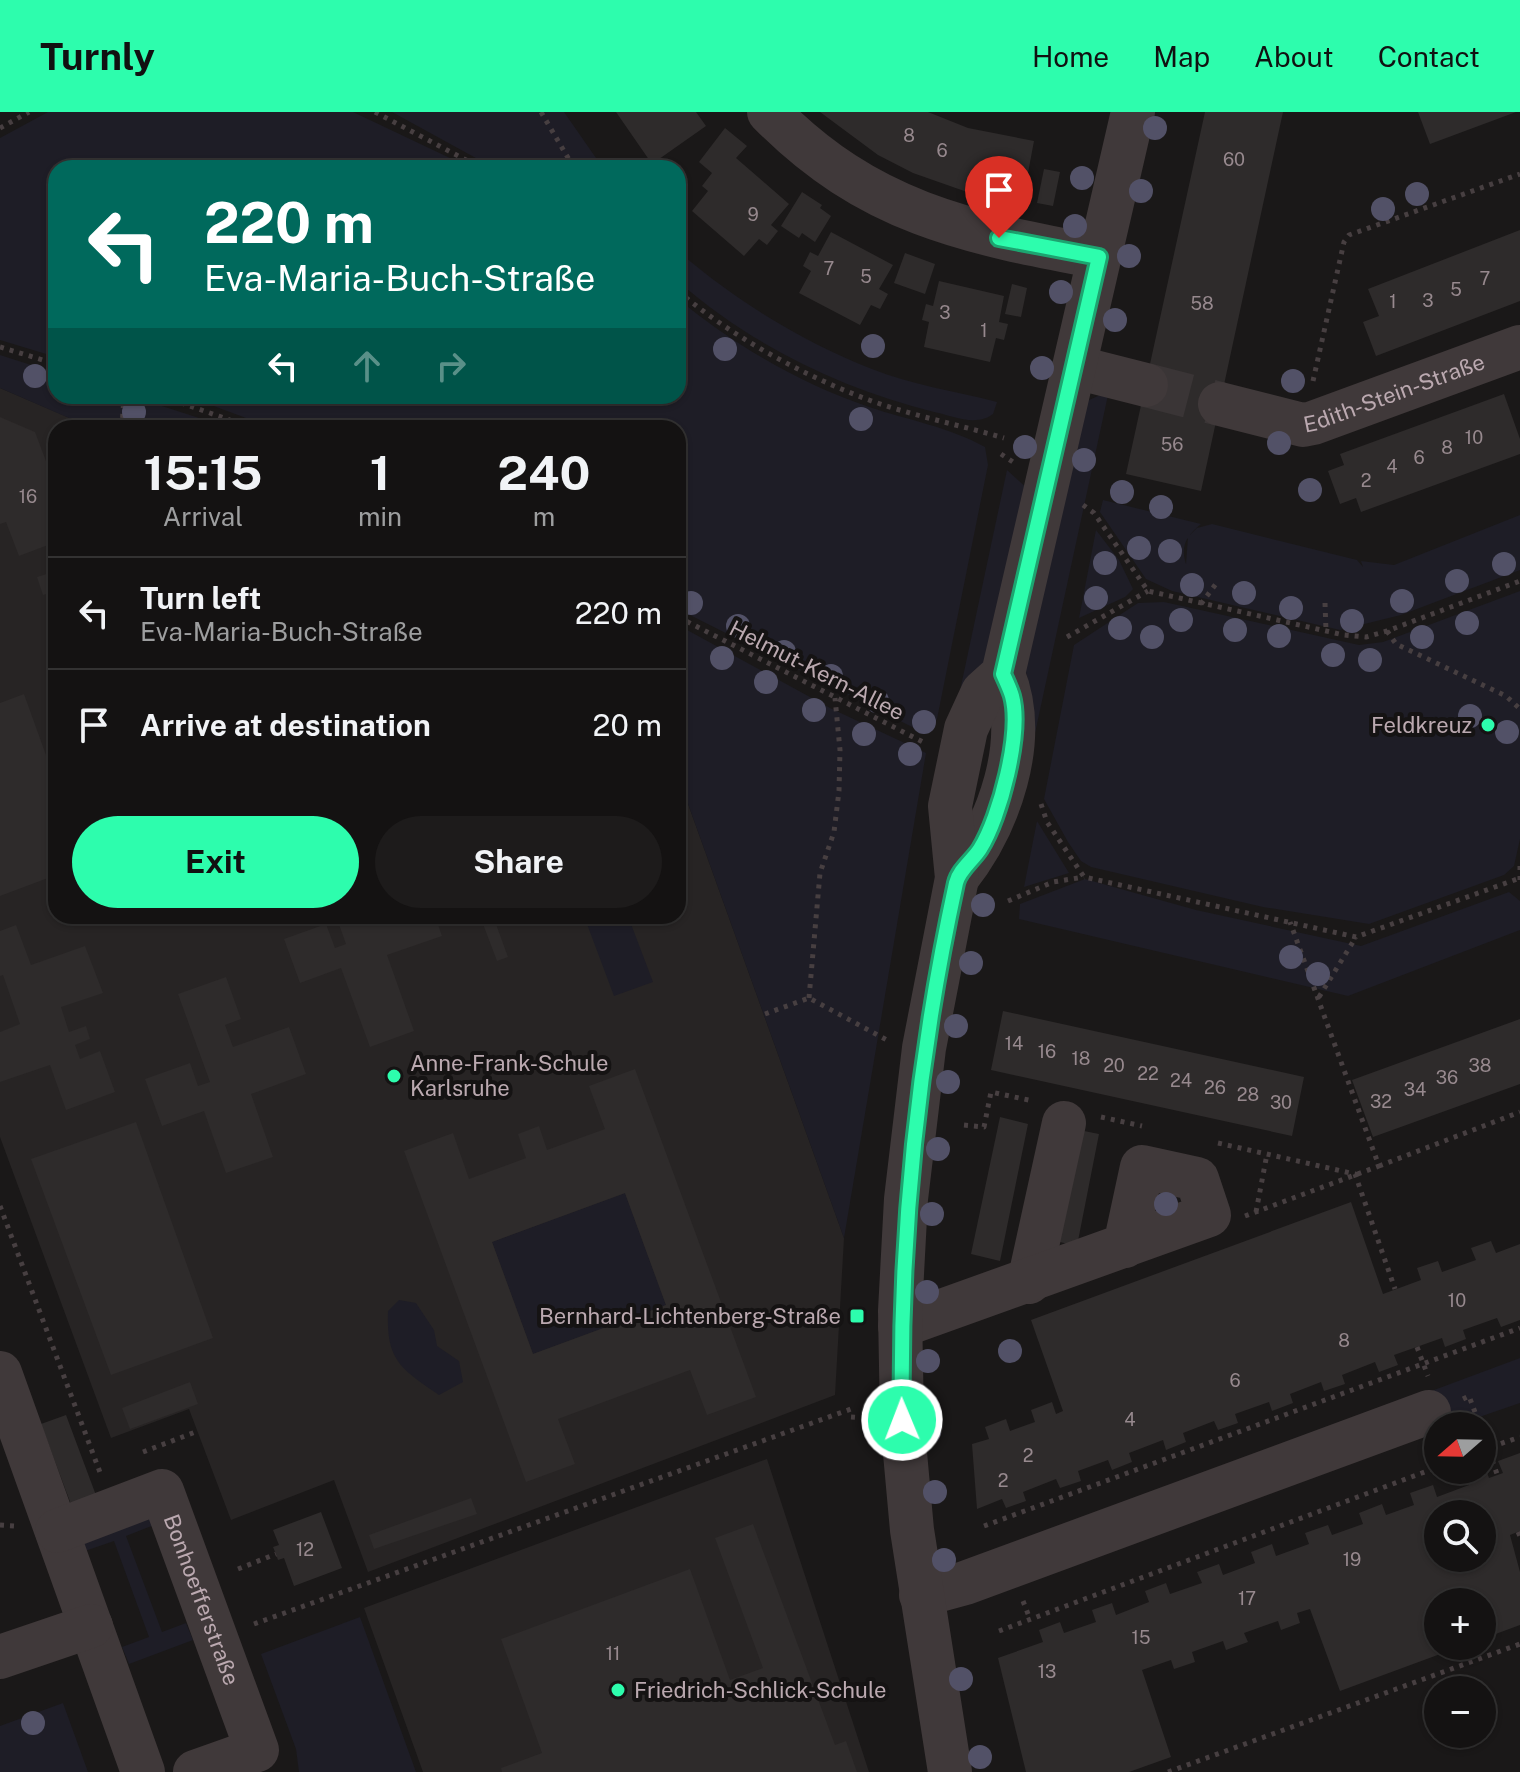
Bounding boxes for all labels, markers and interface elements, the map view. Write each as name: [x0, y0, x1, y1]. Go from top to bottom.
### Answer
text: Turnly: [40, 34, 155, 79]
text: Home: [1032, 40, 1109, 73]
text: Map: [1153, 40, 1210, 73]
text: About: [1254, 40, 1334, 73]
text: Contact: [1378, 40, 1480, 73]
house number: 8: [903, 125, 915, 146]
house number: 6: [936, 140, 948, 161]
house number: 60: [1223, 149, 1245, 170]
pin: [965, 156, 1033, 238]
icon: arrive: [977, 168, 1021, 212]
text: 220 m: [204, 190, 374, 256]
icon: left: [72, 192, 176, 296]
house number: 9: [747, 204, 759, 225]
text: Eva-Maria-Buch-Straße: [204, 257, 595, 299]
house number: 7: [824, 258, 834, 279]
house number: 5: [860, 266, 872, 287]
house number: 7: [1480, 268, 1490, 289]
house number: 5: [1450, 279, 1462, 300]
house number: 3: [1422, 290, 1434, 311]
house number: 1: [1389, 291, 1397, 312]
house number: 58: [1190, 293, 1214, 314]
house number: 3: [939, 302, 951, 323]
house number: 1: [980, 320, 988, 341]
icon: left: [261, 344, 305, 388]
icon: ahead: [345, 344, 389, 388]
icon: right: [429, 344, 473, 388]
street label: Edith-Stein-Straße: [1301, 348, 1488, 438]
house number: 10: [1465, 427, 1483, 448]
house number: 56: [1161, 434, 1183, 455]
house number: 8: [1441, 437, 1453, 458]
text: 15:15: [144, 444, 262, 501]
text: 1: [370, 444, 390, 501]
text: 240: [498, 444, 590, 501]
house number: 6: [1413, 447, 1425, 468]
house number: 4: [1386, 456, 1398, 477]
house number: 2: [1361, 470, 1371, 491]
house number: 16: [19, 486, 37, 507]
text: Arrival: [163, 501, 243, 532]
text: min: [358, 501, 402, 532]
text: m: [533, 501, 555, 532]
text: Turn left: [140, 580, 261, 616]
icon: left: [72, 591, 116, 635]
text: 220 m: [575, 595, 662, 631]
street label: Helmut-Kern-Allee: [725, 615, 909, 725]
text: Eva-Maria-Buch-Straße: [140, 616, 423, 647]
icon: arrive: [72, 703, 116, 747]
text: Arrive at destination: [140, 707, 431, 743]
text: 20 m: [593, 707, 662, 743]
place label: Feldkreuz: [1371, 712, 1472, 738]
marker: Feldkreuz: [1479, 716, 1497, 734]
button: Exit: [72, 816, 359, 908]
button: Share: [375, 816, 662, 908]
house number: 14: [1005, 1033, 1023, 1054]
house number: 16: [1038, 1041, 1056, 1062]
house number: 18: [1072, 1048, 1090, 1069]
place label: Anne-Frank-Schule Karlsruhe: [410, 1050, 608, 1101]
house number: 20: [1103, 1055, 1125, 1076]
house number: 38: [1469, 1055, 1491, 1076]
house number: 22: [1137, 1063, 1159, 1084]
marker: Anne-Frank-Schule Karlsruhe: [385, 1067, 403, 1085]
house number: 36: [1436, 1067, 1458, 1088]
house number: 24: [1170, 1070, 1192, 1091]
house number: 26: [1204, 1077, 1226, 1098]
house number: 34: [1404, 1079, 1426, 1100]
house number: 28: [1237, 1084, 1259, 1105]
house number: 32: [1370, 1091, 1392, 1112]
house number: 30: [1270, 1092, 1292, 1113]
house number: 10: [1448, 1290, 1466, 1311]
place label: Bernhard-Lichtenberg-Straße: [539, 1303, 841, 1329]
marker: Bernhard-Lichtenberg-Straße: [848, 1307, 866, 1325]
house number: 8: [1338, 1330, 1350, 1351]
house number: 6: [1229, 1370, 1241, 1391]
position arrow: [860, 1378, 944, 1462]
house number: 4: [1124, 1409, 1136, 1430]
north arrow: [1424, 1412, 1496, 1484]
map controls: [1424, 1412, 1496, 1748]
house number: 2: [1023, 1445, 1033, 1466]
house number: 2: [998, 1470, 1008, 1491]
button: search: [1424, 1500, 1496, 1572]
street label: Bonhoefferstraße: [159, 1510, 245, 1689]
house number: 12: [296, 1539, 314, 1560]
house number: 19: [1343, 1549, 1361, 1570]
house number: 17: [1238, 1588, 1256, 1609]
button: +: [1424, 1588, 1496, 1660]
house number: 15: [1132, 1627, 1150, 1648]
house number: 11: [606, 1643, 620, 1664]
house number: 13: [1038, 1661, 1056, 1682]
button: −: [1424, 1676, 1496, 1748]
place label: Friedrich-Schlick-Schule: [634, 1677, 887, 1703]
marker: Friedrich-Schlick-Schule: [609, 1681, 627, 1699]

